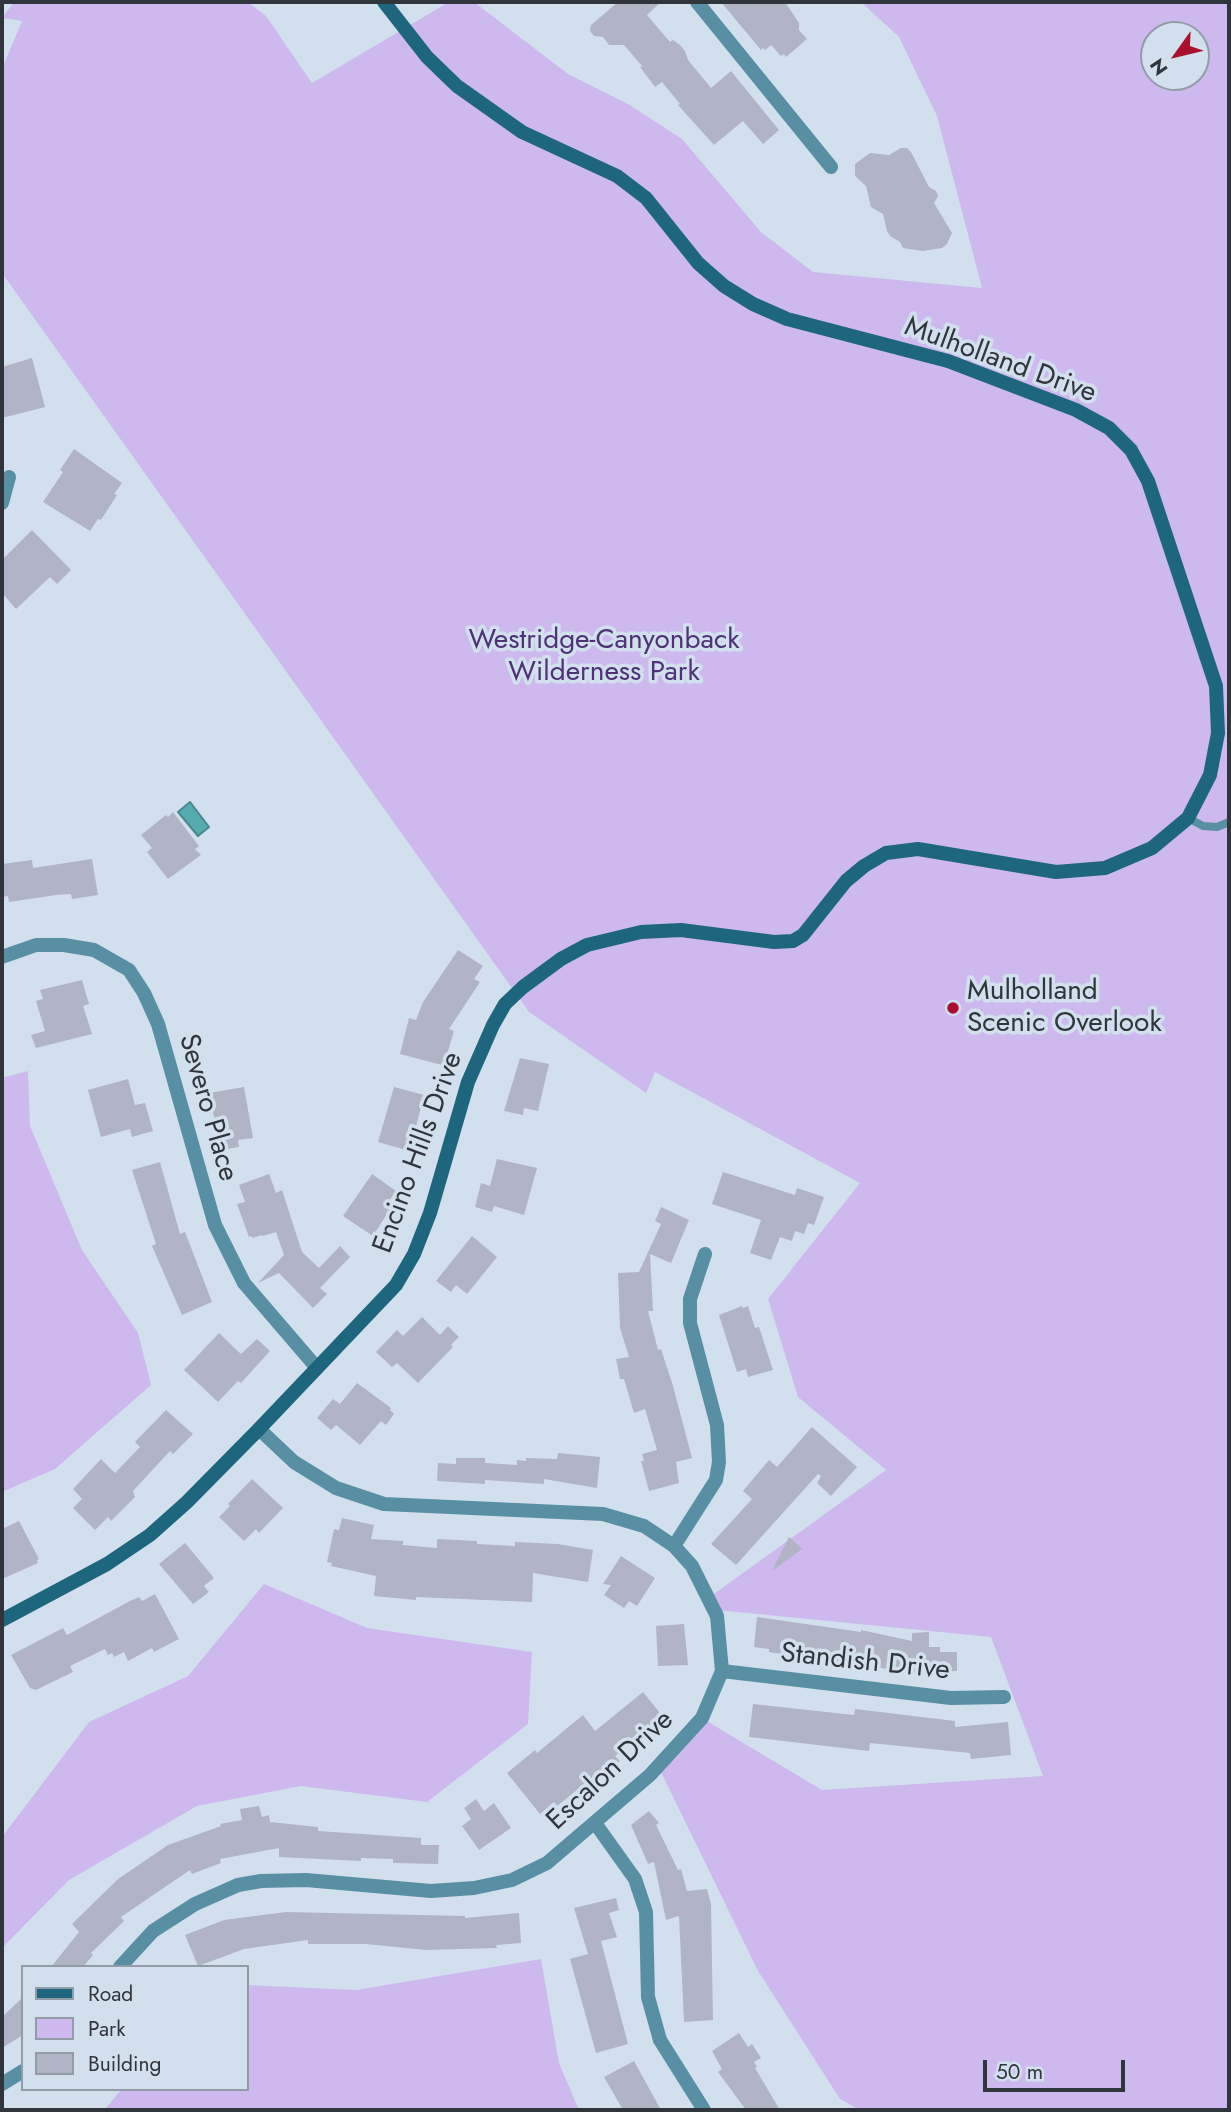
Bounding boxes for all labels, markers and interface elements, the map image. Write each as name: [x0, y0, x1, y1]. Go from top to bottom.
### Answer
north arrow: [1140, 21, 1210, 91]
text: N: [1143, 53, 1174, 81]
street label: Mulholland Drive: [900, 311, 1100, 411]
park label: Westridge-Canyonback Wilderness Park: [468, 624, 740, 690]
place label: Mulholland Scenic Overlook: [967, 975, 1162, 1041]
marker: Mulholland Scenic Overlook: [945, 1000, 961, 1016]
street label: Severo Place: [170, 1031, 244, 1185]
street label: Encino Hills Drive: [367, 1048, 471, 1258]
street label: Standish Drive: [779, 1637, 951, 1689]
street label: Escalon Drive: [541, 1704, 681, 1838]
legend: [21, 1965, 248, 2091]
text: Road: [88, 1979, 133, 2009]
text: Park: [88, 2014, 125, 2044]
scale bar: [986, 2046, 1128, 2090]
text: Building: [88, 2049, 161, 2079]
text: 50 m: [996, 2057, 1043, 2087]

